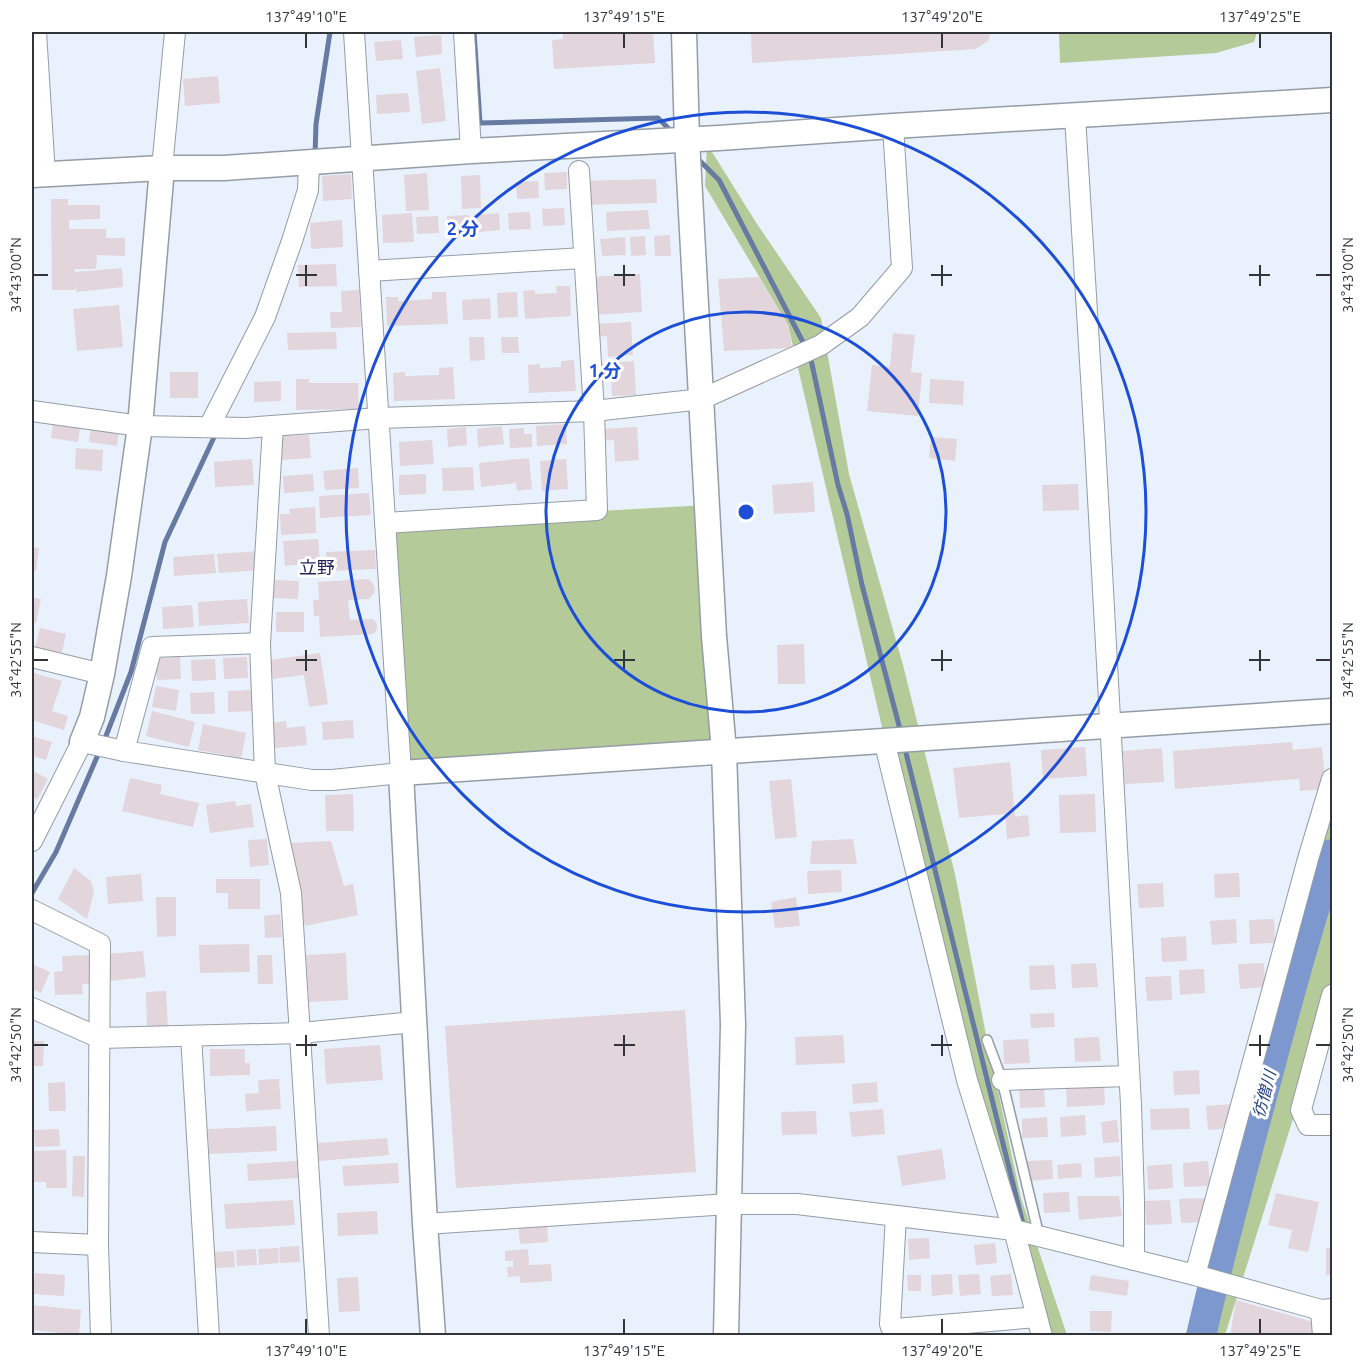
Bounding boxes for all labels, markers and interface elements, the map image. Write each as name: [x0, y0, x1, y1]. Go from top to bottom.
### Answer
text: 137°49'10"E: [265, 8, 347, 25]
text: 137°49'15"E: [583, 8, 665, 25]
text: 137°49'20"E: [901, 8, 983, 25]
text: 137°49'25"E: [1219, 8, 1301, 25]
text: 2 分: [447, 218, 479, 238]
text: 34°43'00"N: [7, 237, 24, 313]
text: 34°43'00"N: [1339, 237, 1356, 313]
text: 1 分: [589, 360, 621, 380]
centre of rings: [736, 502, 756, 522]
district label: 立野: [299, 557, 335, 577]
text: 34°42'55"N: [7, 622, 24, 698]
text: 34°42'55"N: [1339, 622, 1356, 698]
text: 34°42'50"N: [7, 1007, 24, 1083]
text: 34°42'50"N: [1339, 1007, 1356, 1083]
water label: 彷僧川: [1249, 1067, 1279, 1120]
text: 137°49'10"E: [265, 1342, 347, 1359]
text: 137°49'15"E: [583, 1342, 665, 1359]
text: 137°49'20"E: [901, 1342, 983, 1359]
text: 137°49'25"E: [1219, 1342, 1301, 1359]

